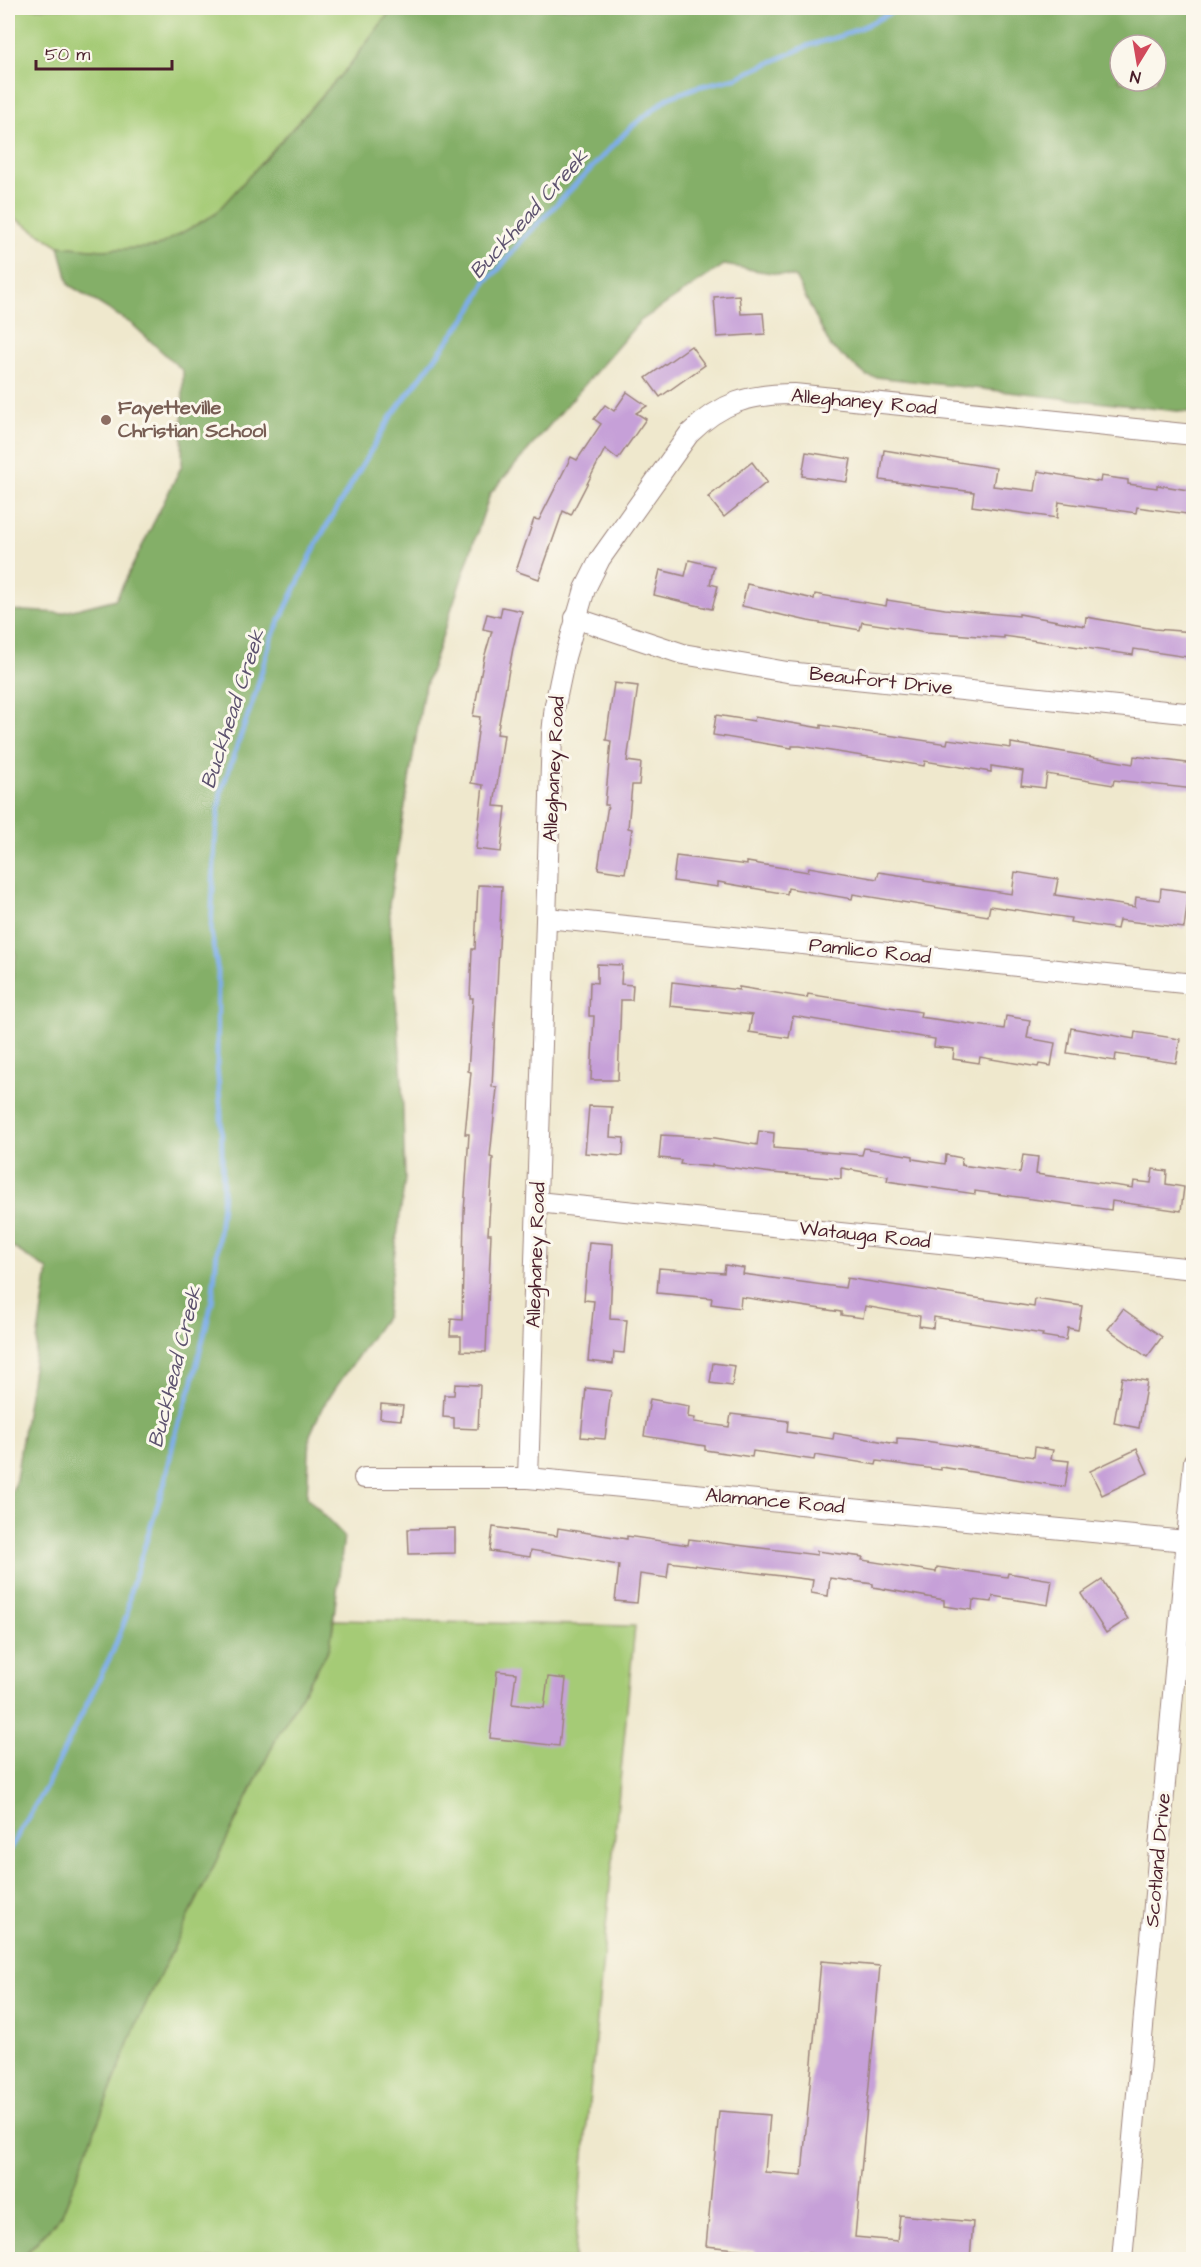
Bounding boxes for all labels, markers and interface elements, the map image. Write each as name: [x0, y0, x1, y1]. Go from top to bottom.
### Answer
scale bar: [36, 33, 172, 71]
north arrow: [1108, 33, 1168, 93]
text: 50 m: [45, 42, 90, 67]
text: N: [1128, 65, 1142, 88]
water label: Buckhead Creek: [463, 142, 596, 285]
street label: Alleghaney Road: [790, 382, 938, 423]
place label: Fayetteville Christian School: [118, 394, 267, 445]
marker: Fayetteville Christian School: [99, 413, 113, 427]
water label: Buckhead Creek: [194, 625, 273, 792]
street label: Beaufort Drive: [808, 660, 954, 702]
street label: Alleghaney Road: [536, 695, 573, 843]
street label: Pamlico Road: [808, 931, 932, 971]
street label: Alleghaney Road: [519, 1182, 554, 1329]
street label: Watauga Road: [798, 1214, 932, 1257]
water label: Buckhead Creek: [141, 1282, 209, 1451]
street label: Alamance Road: [704, 1481, 846, 1521]
street label: Scotland Drive: [1138, 1792, 1178, 1928]

